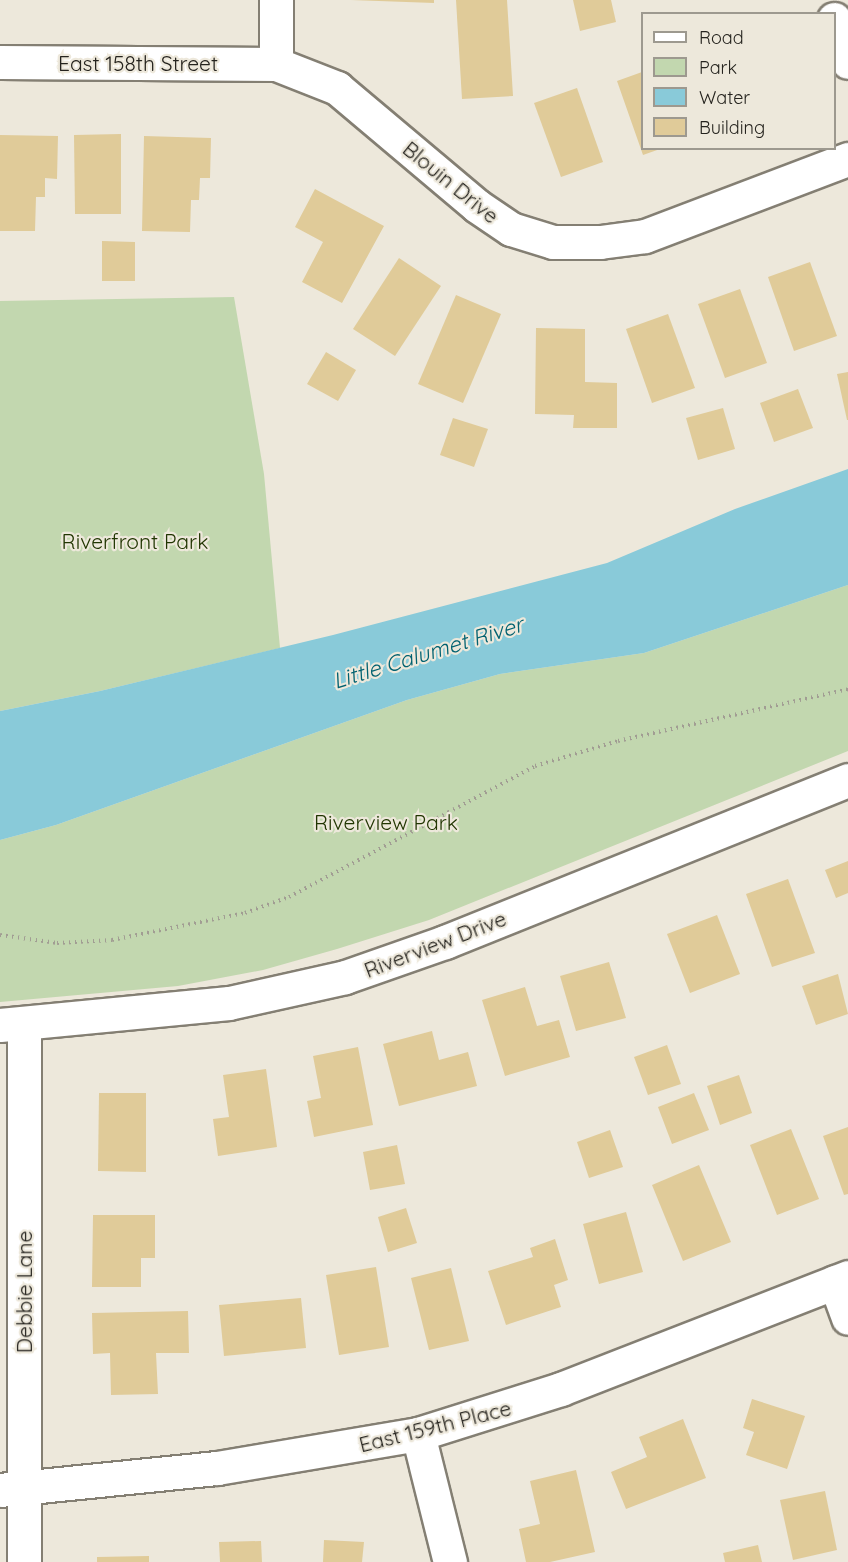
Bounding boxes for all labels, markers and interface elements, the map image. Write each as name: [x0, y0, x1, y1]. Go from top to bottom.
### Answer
legend: [641, 12, 836, 150]
text: Road: [699, 26, 744, 49]
street label: East 158th Street: [58, 50, 218, 76]
text: Park: [699, 56, 737, 79]
text: Water: [699, 86, 750, 109]
text: Building: [699, 116, 765, 139]
street label: Blouin Drive: [398, 136, 504, 228]
park label: Riverfront Park: [62, 528, 208, 554]
water label: Little Calumet River: [330, 611, 526, 695]
park label: Riverview Park: [314, 809, 458, 835]
street label: Riverview Drive: [360, 905, 510, 983]
street label: Debbie Lane: [11, 1231, 37, 1353]
street label: East 159th Place: [356, 1395, 514, 1457]

